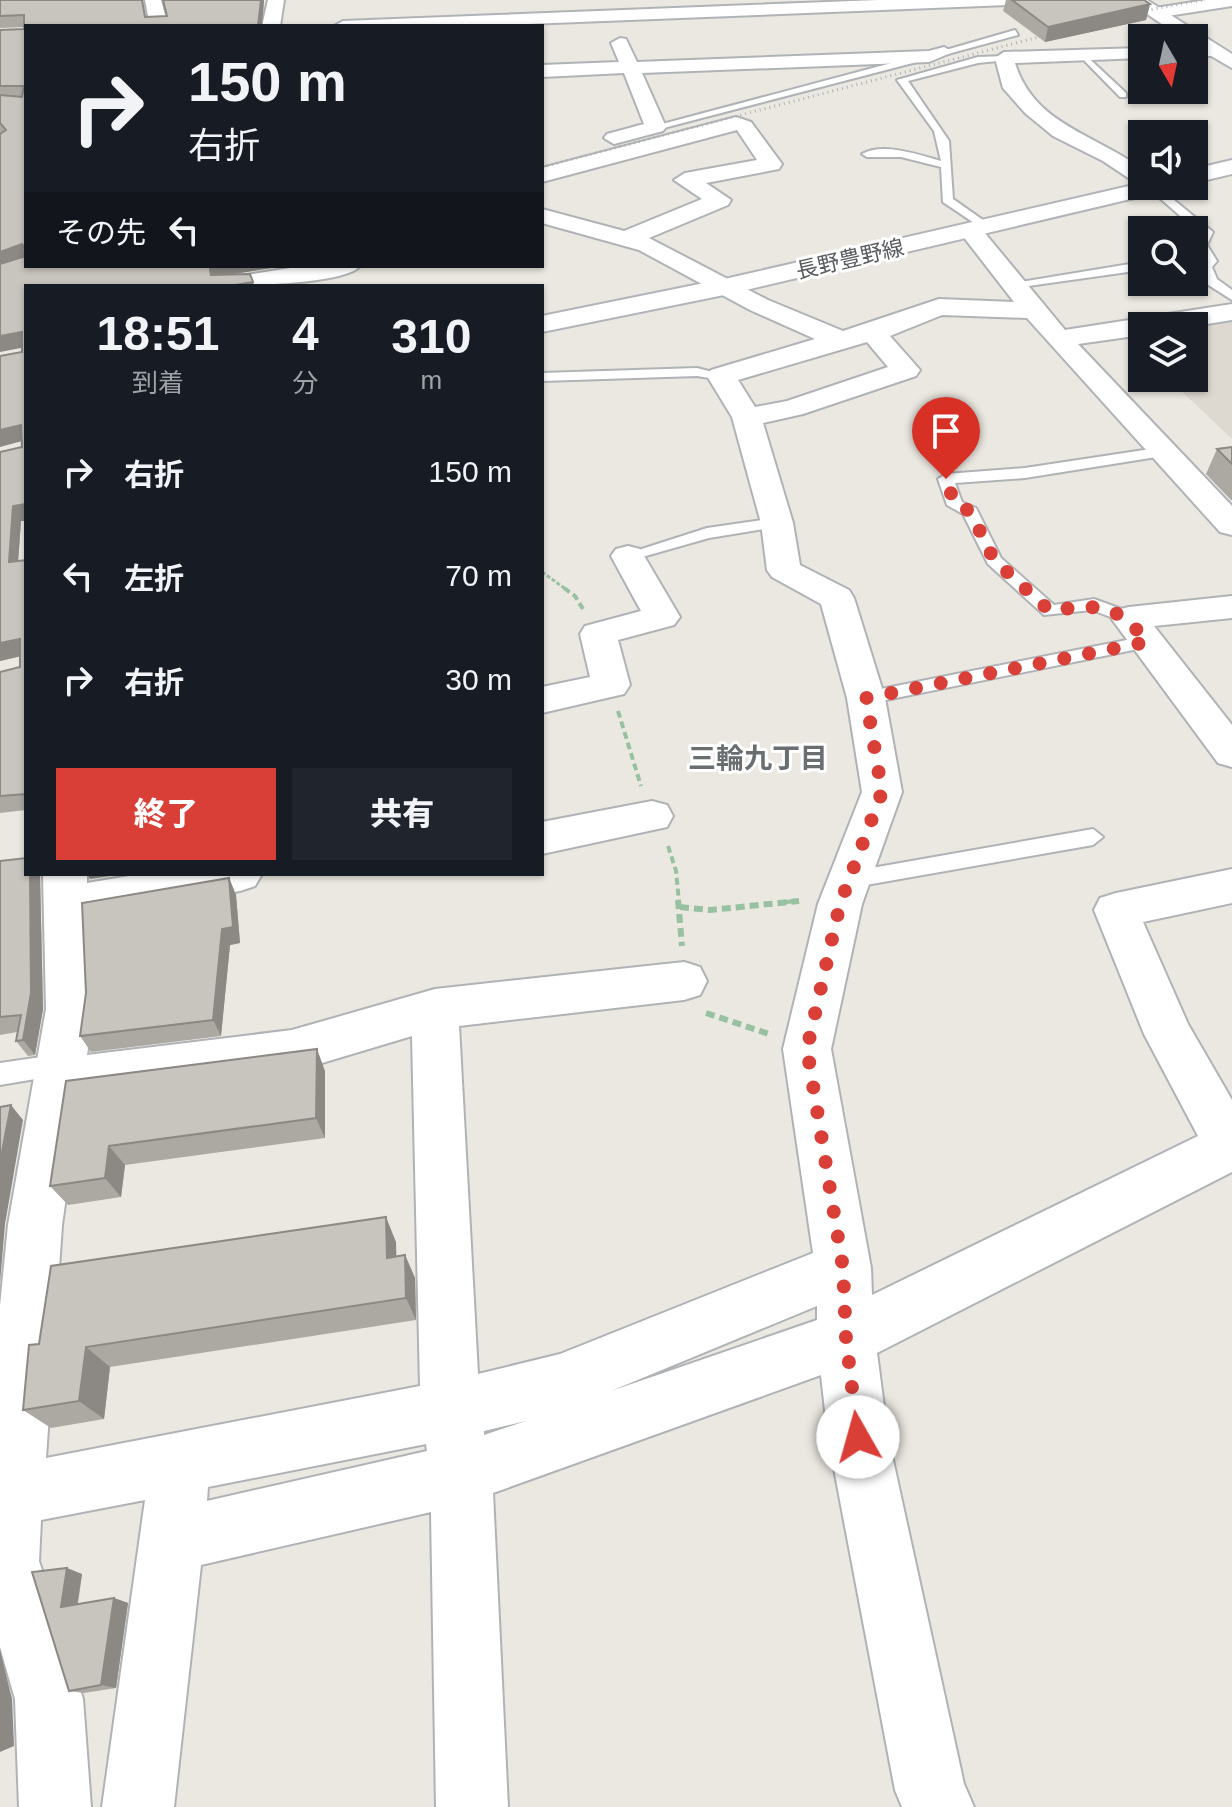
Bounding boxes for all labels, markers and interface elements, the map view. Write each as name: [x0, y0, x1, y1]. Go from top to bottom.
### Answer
north arrow: [1128, 24, 1208, 104]
map controls: [1128, 24, 1208, 392]
text: 150 m: [188, 50, 347, 113]
icon: right: [56, 56, 160, 160]
button: sound: [1128, 120, 1208, 200]
text: 右折: [188, 125, 260, 166]
icon: left: [162, 208, 206, 252]
text: その先: [56, 216, 146, 249]
button: search: [1128, 216, 1208, 296]
street label: 長野豊野線: [794, 234, 906, 284]
text: 18:51: [97, 307, 219, 360]
text: 4: [292, 307, 319, 360]
text: 310: [391, 310, 471, 363]
button: layers: [1128, 312, 1208, 392]
text: m: [421, 365, 442, 395]
text: 到着: [132, 368, 184, 398]
text: 分: [292, 368, 318, 398]
pin: [912, 397, 980, 479]
icon: arrive: [924, 409, 968, 453]
icon: right: [56, 450, 100, 494]
text: 150 m: [429, 455, 512, 488]
text: 右折: [124, 458, 184, 491]
icon: left: [56, 554, 100, 598]
text: 70 m: [445, 559, 512, 592]
text: 左折: [124, 562, 184, 595]
icon: right: [56, 658, 100, 702]
text: 30 m: [445, 663, 512, 696]
text: 右折: [124, 666, 184, 699]
district label: 三輪九丁目: [688, 743, 828, 774]
button: 終了: [56, 768, 276, 860]
button: 共有: [292, 768, 512, 860]
position arrow: [816, 1395, 900, 1479]

